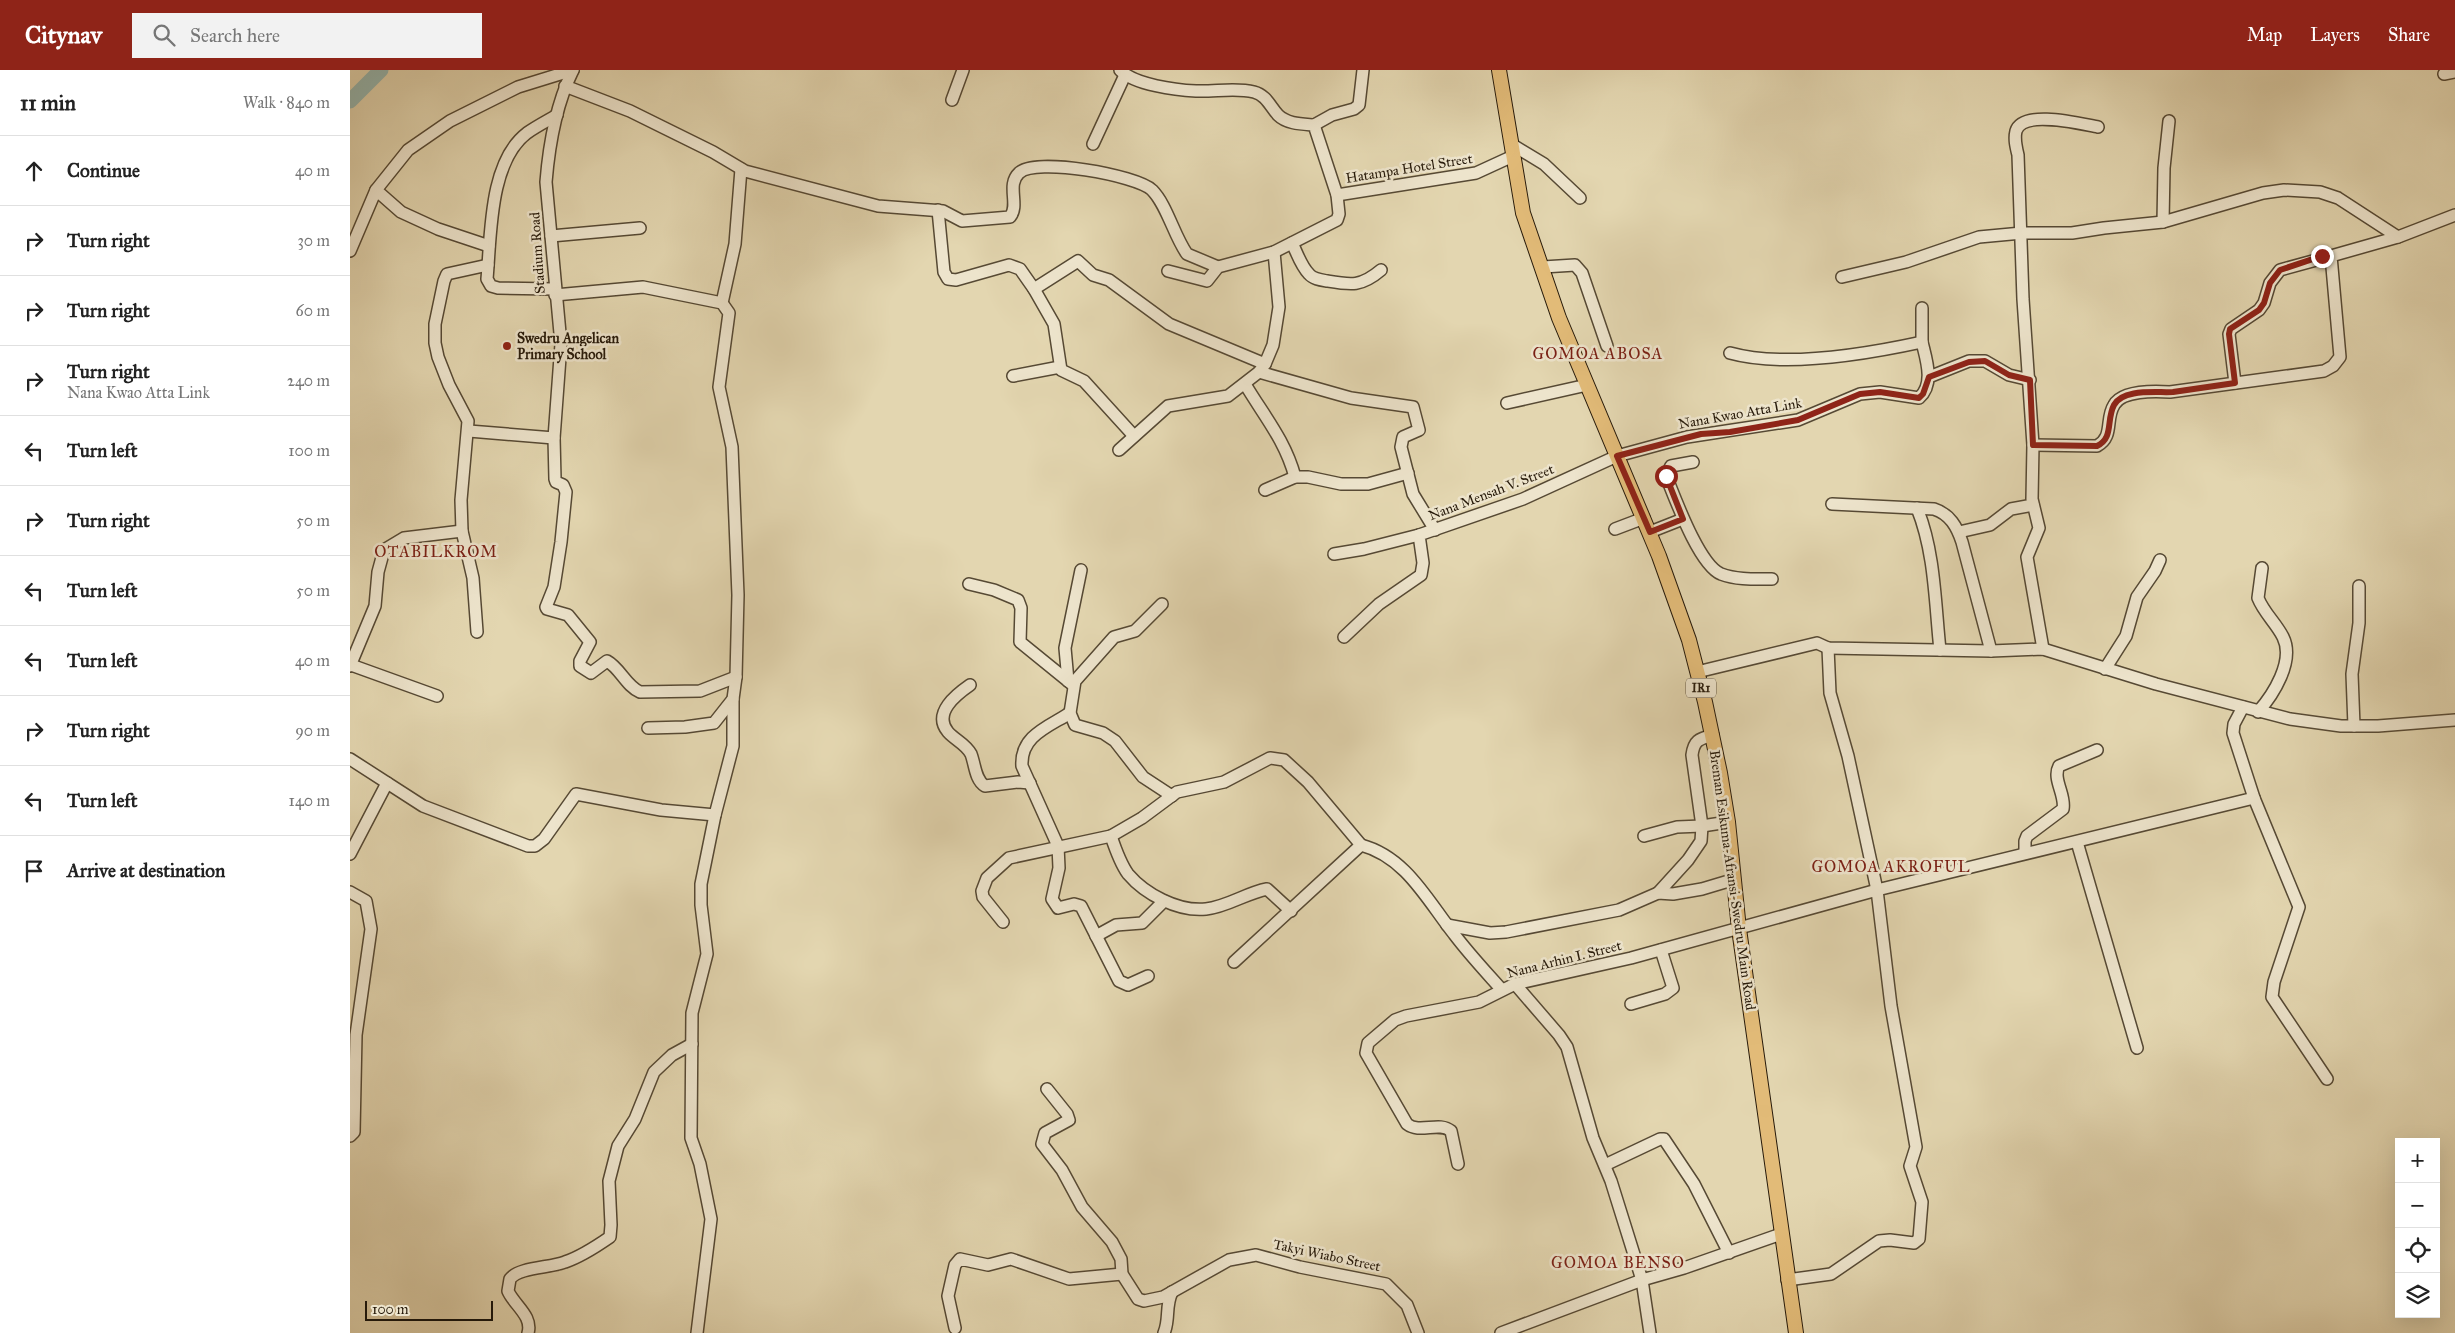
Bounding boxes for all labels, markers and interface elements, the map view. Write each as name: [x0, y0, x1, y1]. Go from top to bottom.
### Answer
search box: [132, 13, 482, 58]
text: Citynav: [25, 20, 102, 50]
icon: search: [150, 21, 178, 49]
text: Search here: [190, 24, 280, 47]
text: Map: [2247, 24, 2282, 46]
text: Layers: [2310, 24, 2360, 46]
text: Share: [2388, 24, 2430, 46]
text: 11 min: [20, 90, 76, 116]
text: Walk · 840 m: [243, 93, 330, 112]
street label: Hatampa Hotel Street: [1344, 150, 1474, 187]
icon: ahead: [20, 157, 48, 185]
text: Continue: [67, 159, 140, 182]
text: 40 m: [295, 161, 330, 180]
street label: Stadium Road: [526, 212, 549, 294]
icon: right: [20, 227, 48, 255]
text: Turn right: [67, 229, 150, 252]
text: 30 m: [297, 231, 330, 250]
route end: [2311, 245, 2334, 268]
icon: right: [20, 297, 48, 325]
text: Turn right: [67, 299, 150, 322]
text: 60 m: [296, 301, 330, 320]
place label: Swedru Angelican Primary School: [517, 330, 619, 364]
marker: Swedru Angelican Primary School: [501, 340, 513, 352]
district label: GOMOA ABOSA: [1533, 344, 1663, 363]
text: Turn right: [67, 360, 150, 383]
icon: right: [20, 367, 48, 395]
text: 240 m: [287, 371, 330, 390]
text: Nana Kwao Atta Link: [67, 383, 210, 402]
street label: Nana Kwao Atta Link: [1677, 394, 1804, 433]
icon: left: [20, 437, 48, 465]
text: Turn left: [67, 439, 137, 462]
text: 100 m: [288, 441, 330, 460]
street label: Nana Mensah V. Street: [1426, 461, 1556, 524]
route start: [1655, 465, 1678, 488]
icon: right: [20, 507, 48, 535]
text: Turn right: [67, 509, 150, 532]
text: 50 m: [296, 511, 330, 530]
district label: OTABILKROM: [374, 542, 498, 561]
icon: left: [20, 577, 48, 605]
text: Turn left: [67, 579, 137, 602]
text: 50 m: [296, 581, 330, 600]
icon: left: [20, 647, 48, 675]
text: Turn left: [67, 649, 137, 672]
text: 40 m: [295, 651, 330, 670]
road number: IR1: [1686, 678, 1716, 698]
icon: right: [20, 717, 48, 745]
text: Turn right: [67, 719, 150, 742]
text: 90 m: [295, 721, 330, 740]
street label: Breman Esikuma-Afransi-Swedru Main Road: [1706, 749, 1759, 1011]
icon: left: [20, 787, 48, 815]
text: Turn left: [67, 789, 137, 812]
text: 140 m: [289, 791, 330, 810]
icon: arrive: [20, 857, 48, 885]
district label: GOMOA AKROFUL: [1811, 857, 1971, 876]
text: Arrive at destination: [67, 859, 225, 882]
street label: Nana Arhin I. Street: [1505, 937, 1623, 982]
map controls: [2395, 1138, 2440, 1318]
button: +: [2395, 1138, 2440, 1183]
button: −: [2395, 1183, 2440, 1228]
button: locate: [2395, 1228, 2440, 1273]
street label: Takyi Wiabo Street: [1272, 1236, 1382, 1275]
district label: GOMOA BENSO: [1551, 1253, 1685, 1272]
button: layers: [2395, 1273, 2440, 1318]
scale bar: [365, 1298, 492, 1321]
text: 100 m: [372, 1301, 409, 1318]

